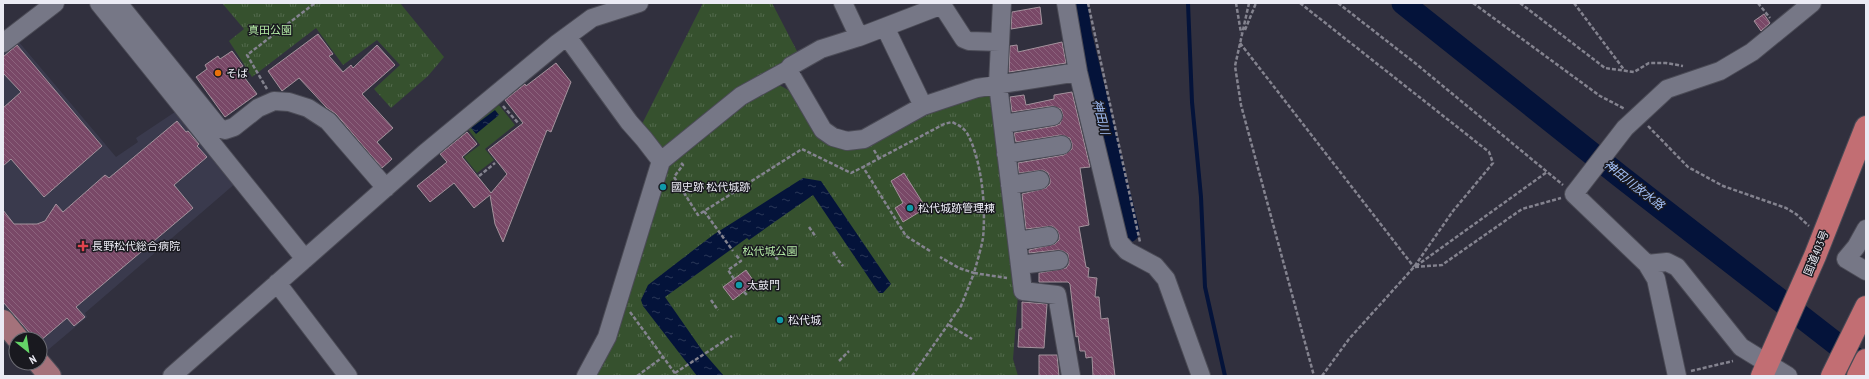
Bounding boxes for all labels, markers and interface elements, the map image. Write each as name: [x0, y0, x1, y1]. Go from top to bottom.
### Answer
park label: 真田公園: [248, 23, 292, 37]
place label: そば: [226, 66, 248, 80]
marker: そば: [213, 68, 223, 78]
water label: 神田川: [1090, 98, 1114, 138]
water label: 神田川放水路: [1601, 157, 1668, 213]
place label: 國史跡 松代城跡: [671, 180, 750, 194]
marker: 國史跡 松代城跡: [658, 182, 668, 192]
place label: 松代城跡管理棟: [918, 201, 995, 215]
marker: 松代城跡管理棟: [905, 203, 915, 213]
street label: 国道403号: [1801, 228, 1831, 278]
place label: 長野松代総合病院: [92, 239, 180, 253]
marker: 長野松代総合病院: [77, 240, 89, 252]
park label: 松代城公園: [743, 244, 798, 258]
place label: 太鼓門: [747, 278, 780, 292]
marker: 太鼓門: [734, 280, 744, 290]
place label: 松代城: [788, 313, 821, 327]
marker: 松代城: [775, 315, 785, 325]
north arrow: [8, 331, 48, 371]
text: N: [27, 352, 39, 367]

